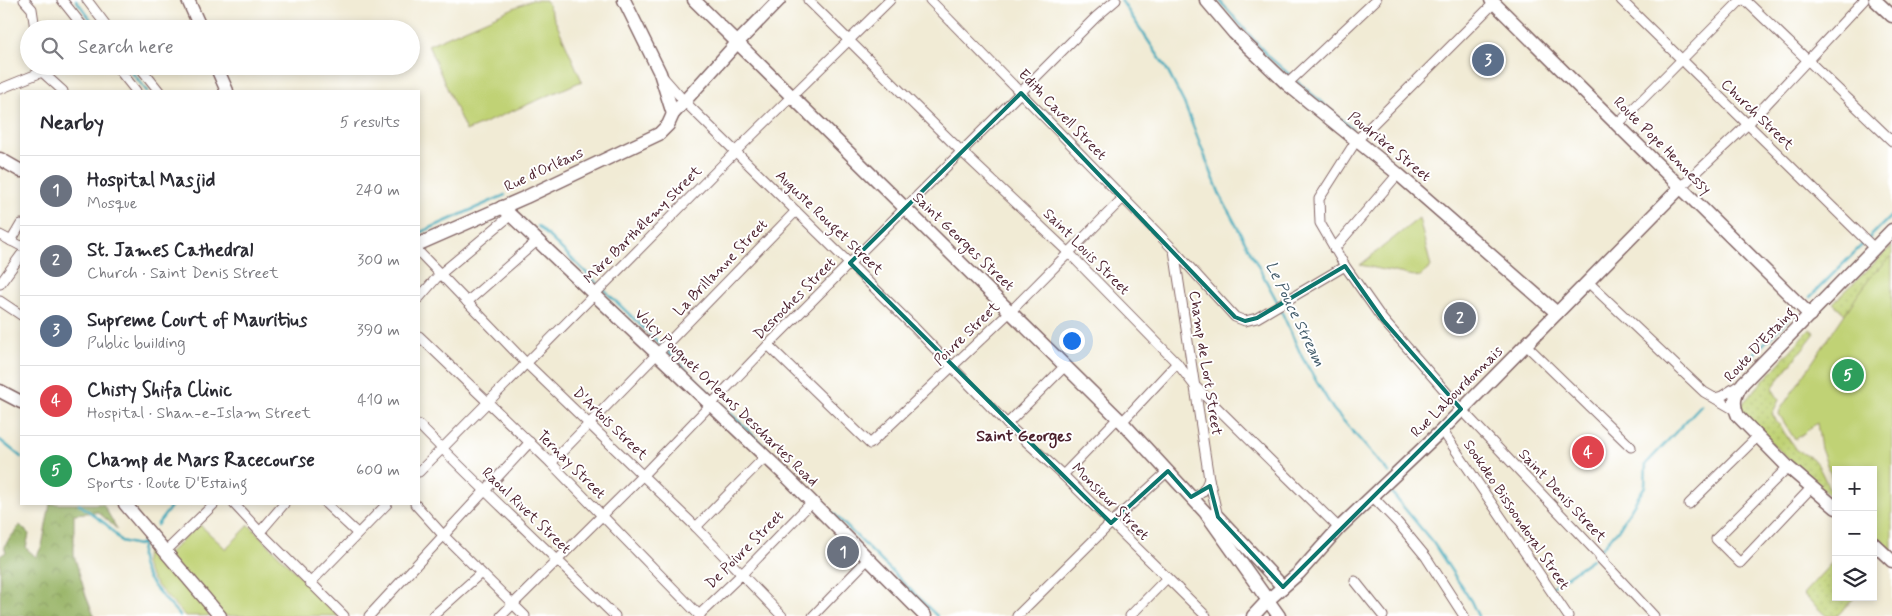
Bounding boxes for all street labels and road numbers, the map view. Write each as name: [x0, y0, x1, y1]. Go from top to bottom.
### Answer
street label: Edith Cavell Street: [1013, 65, 1111, 165]
street label: Church Street: [1716, 75, 1798, 155]
street label: Route Pope Hennessy: [1609, 93, 1715, 199]
street label: Poudrière Street: [1343, 107, 1435, 187]
street label: Rue d'Orléans: [501, 143, 587, 197]
street label: Mère Barthélemy Street: [580, 161, 707, 288]
street label: Auguste Rouget Street: [770, 166, 887, 281]
street label: Saint Georges Street: [907, 188, 1018, 297]
street label: Saint Louis Street: [1038, 204, 1134, 300]
street label: La Brillanne Street: [669, 215, 773, 321]
street label: Desroches Street: [749, 253, 841, 345]
street label: Champ de Lort Street: [1184, 289, 1226, 437]
street label: Poivre Street: [930, 297, 1004, 371]
street label: Route D'Estaing: [1720, 303, 1801, 387]
street label: Volcy Pougnet Orleans Deschartes Road: [629, 305, 822, 492]
street label: Rue Labourdonnais: [1407, 341, 1508, 442]
street label: D'Artois Street: [568, 383, 652, 465]
street label: Ternay Street: [532, 426, 610, 504]
street label: Sookdeo Bissoondoyal Street: [1458, 436, 1574, 594]
street label: Saint Denis Street: [1514, 445, 1611, 547]
street label: Monsieur Street: [1067, 459, 1154, 546]
street label: Raoul Rivet Street: [477, 463, 575, 559]
street label: De Poivre Street: [701, 506, 789, 594]

